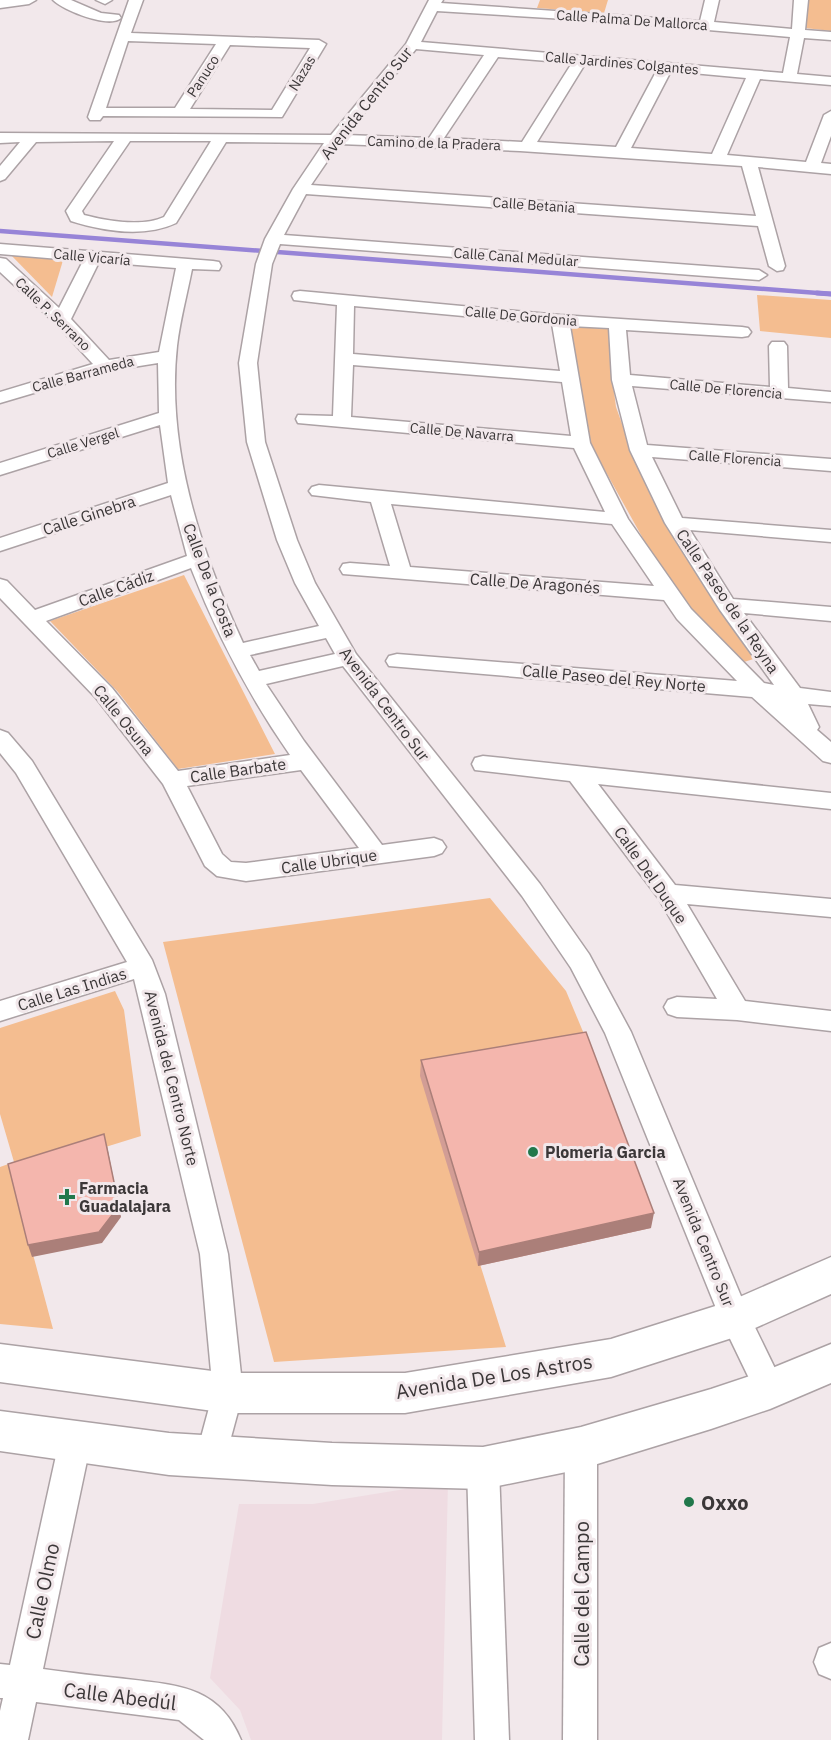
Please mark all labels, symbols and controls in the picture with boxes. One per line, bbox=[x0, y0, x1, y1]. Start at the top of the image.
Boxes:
street label: Calle Palma De Mallorca bbox=[556, 6, 709, 34]
street label: Avenida Centro Sur bbox=[316, 43, 416, 163]
street label: Calle Jardines Colgantes bbox=[544, 47, 700, 79]
street label: Panuco bbox=[183, 51, 223, 100]
street label: Nazas bbox=[284, 52, 320, 94]
street label: Camino de la Pradera bbox=[367, 132, 502, 154]
street label: Calle Betania bbox=[492, 193, 576, 217]
street label: Calle Canal Medular bbox=[453, 244, 579, 270]
street label: Calle Vicaría bbox=[53, 245, 132, 269]
street label: Calle P. Serrano bbox=[11, 273, 95, 355]
street label: Calle De Gordonia bbox=[464, 302, 578, 330]
street label: Calle Barrameda bbox=[30, 352, 136, 396]
street label: Calle De Florencia bbox=[669, 375, 784, 403]
street label: Calle De Navarra bbox=[409, 418, 515, 446]
street label: Calle Vergel bbox=[45, 424, 121, 462]
street label: Calle Florencia bbox=[688, 446, 782, 470]
street label: Calle Ginebra bbox=[40, 490, 138, 539]
street label: Calle De la Costa bbox=[179, 520, 241, 640]
street label: Calle Paseo de la Reyna bbox=[672, 525, 784, 677]
street label: Calle Cádiz bbox=[76, 565, 156, 611]
street label: Calle De Aragonés bbox=[469, 568, 601, 598]
street label: Avenida Centro Sur bbox=[336, 643, 434, 765]
street label: Calle Paseo del Rey Norte bbox=[521, 660, 707, 696]
street label: Calle Osuna bbox=[89, 680, 159, 760]
street label: Calle Barbate bbox=[189, 753, 287, 787]
street label: Calle Del Duque bbox=[610, 822, 692, 928]
street label: Calle Ubrique bbox=[280, 844, 379, 878]
street label: Calle Las Indias bbox=[15, 963, 129, 1015]
street label: Avenida del Centro Norte bbox=[141, 988, 204, 1168]
place label: Plomeria Garcia bbox=[545, 1142, 666, 1162]
marker: Plomeria Garcia bbox=[526, 1145, 540, 1159]
street label: Avenida Centro Sur bbox=[669, 1175, 739, 1310]
place label: Farmacia Guadalajara bbox=[79, 1178, 171, 1216]
marker: Farmacia Guadalajara bbox=[60, 1190, 74, 1204]
street label: Avenida De Los Astros bbox=[394, 1347, 594, 1405]
place label: Oxxo bbox=[701, 1489, 749, 1516]
marker: Oxxo bbox=[682, 1495, 696, 1509]
street label: Calle del Campo bbox=[568, 1521, 595, 1667]
street label: Calle Olmo bbox=[19, 1540, 65, 1642]
street label: Calle Abedúl bbox=[62, 1676, 178, 1716]

